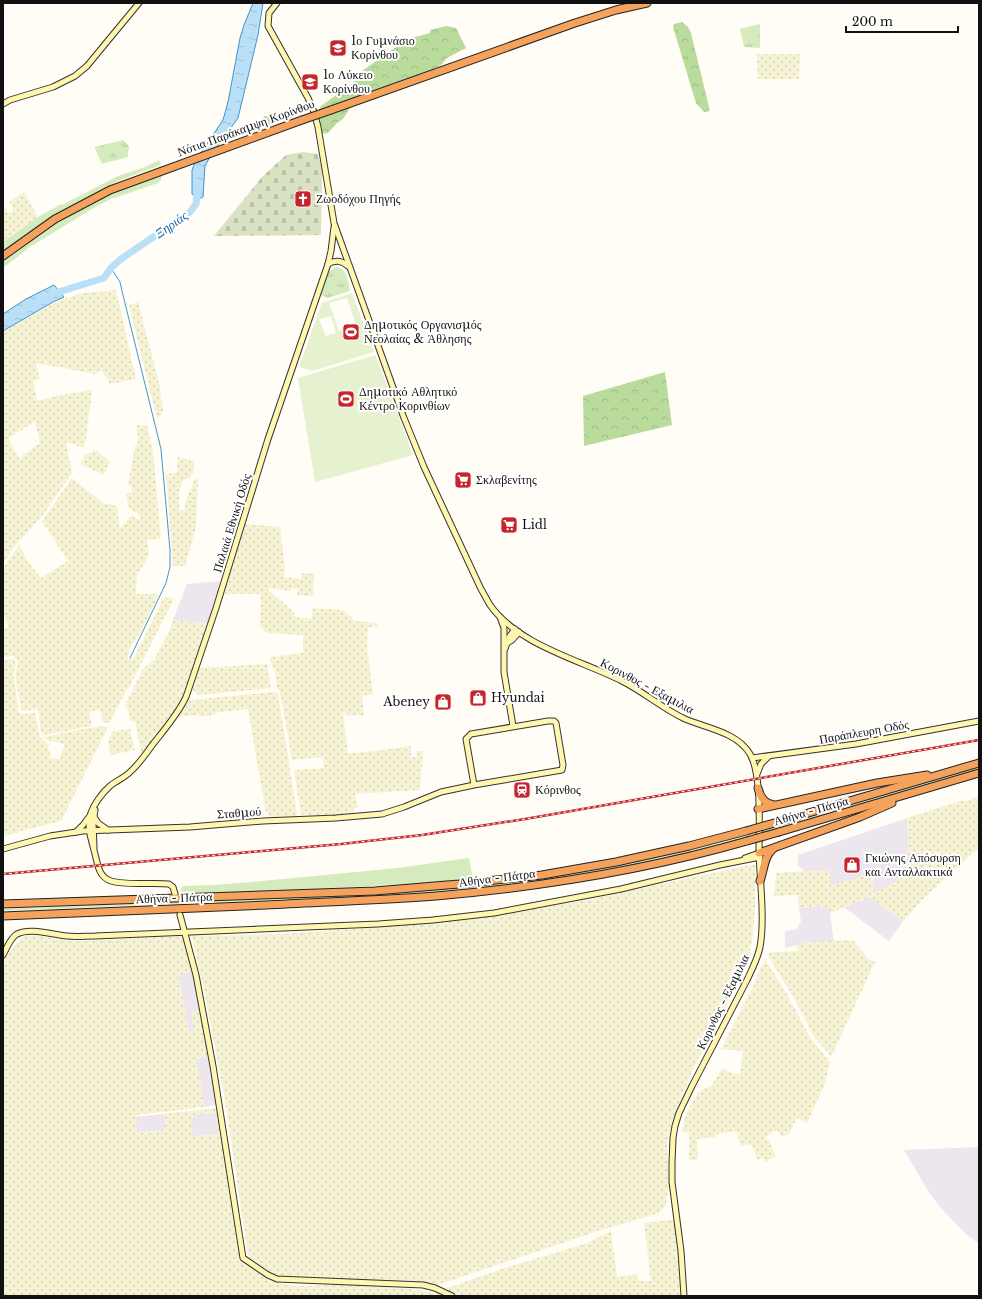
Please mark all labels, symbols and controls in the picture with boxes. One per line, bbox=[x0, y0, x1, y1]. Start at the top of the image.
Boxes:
scale bar bbox=[846, 8, 958, 34]
text: 200 m bbox=[852, 14, 893, 29]
place label: 1ο Γυμνάσιο Κορίνθου bbox=[351, 33, 415, 62]
school or university icon: 1ο Γυμνάσιο Κορίνθου bbox=[328, 38, 348, 58]
place label: 1ο Λύκειο Κορίνθου bbox=[323, 67, 373, 96]
school or university icon: 1ο Λύκειο Κορίνθου bbox=[300, 72, 320, 92]
street label: Νότια Παράκαμψη Κορίνθου bbox=[175, 96, 316, 159]
church icon: Ζωοδόχου Πηγής bbox=[293, 189, 313, 209]
place label: Ζωοδόχου Πηγής bbox=[316, 191, 401, 206]
water label: Ξηριάς bbox=[151, 207, 192, 242]
place label: Δημοτικός Οργανισμός Νεολαίας & Άθλησης bbox=[364, 317, 482, 346]
sports icon: Δημοτικός Οργανισμός Νεολαίας & Άθλησης bbox=[341, 322, 361, 342]
place label: Δημοτικό Αθλητικό Κέντρο Κορινθίων bbox=[359, 384, 457, 413]
sports icon: Δημοτικό Αθλητικό Κέντρο Κορινθίων bbox=[336, 389, 356, 409]
supermarket icon: Σκλαβενίτης bbox=[453, 470, 473, 490]
street label: Παλαιά Εθνική Οδός bbox=[209, 471, 254, 574]
place label: Σκλαβενίτης bbox=[476, 472, 537, 487]
supermarket icon: Lidl bbox=[499, 515, 519, 535]
place label: Lidl bbox=[522, 517, 547, 532]
street label: Κορινθος - Εξαμιλια bbox=[598, 655, 697, 717]
shop icon: Hyundai bbox=[468, 688, 488, 708]
place label: Hyundai bbox=[491, 690, 545, 705]
shop icon: Abeney bbox=[433, 692, 453, 712]
place label: Abeney bbox=[382, 694, 430, 709]
street label: Παράπλευρη Οδός bbox=[818, 716, 910, 747]
station icon: Κόρινθος bbox=[512, 780, 532, 800]
place label: Κόρινθος bbox=[535, 782, 581, 797]
street label: Αθήνα - Πάτρα bbox=[772, 793, 851, 828]
street label: Σταθμού bbox=[216, 803, 262, 822]
place label: Γκιώνης Απόσυρση και Ανταλλακτικά bbox=[865, 850, 961, 879]
shop icon: Γκιώνης Απόσυρση και Ανταλλακτικά bbox=[842, 855, 862, 875]
street label: Αθήνα - Πάτρα bbox=[458, 865, 537, 890]
street label: Αθήνα - Πάτρα bbox=[135, 889, 213, 906]
street label: Κορινθος - Εξαμιλια bbox=[693, 951, 752, 1052]

